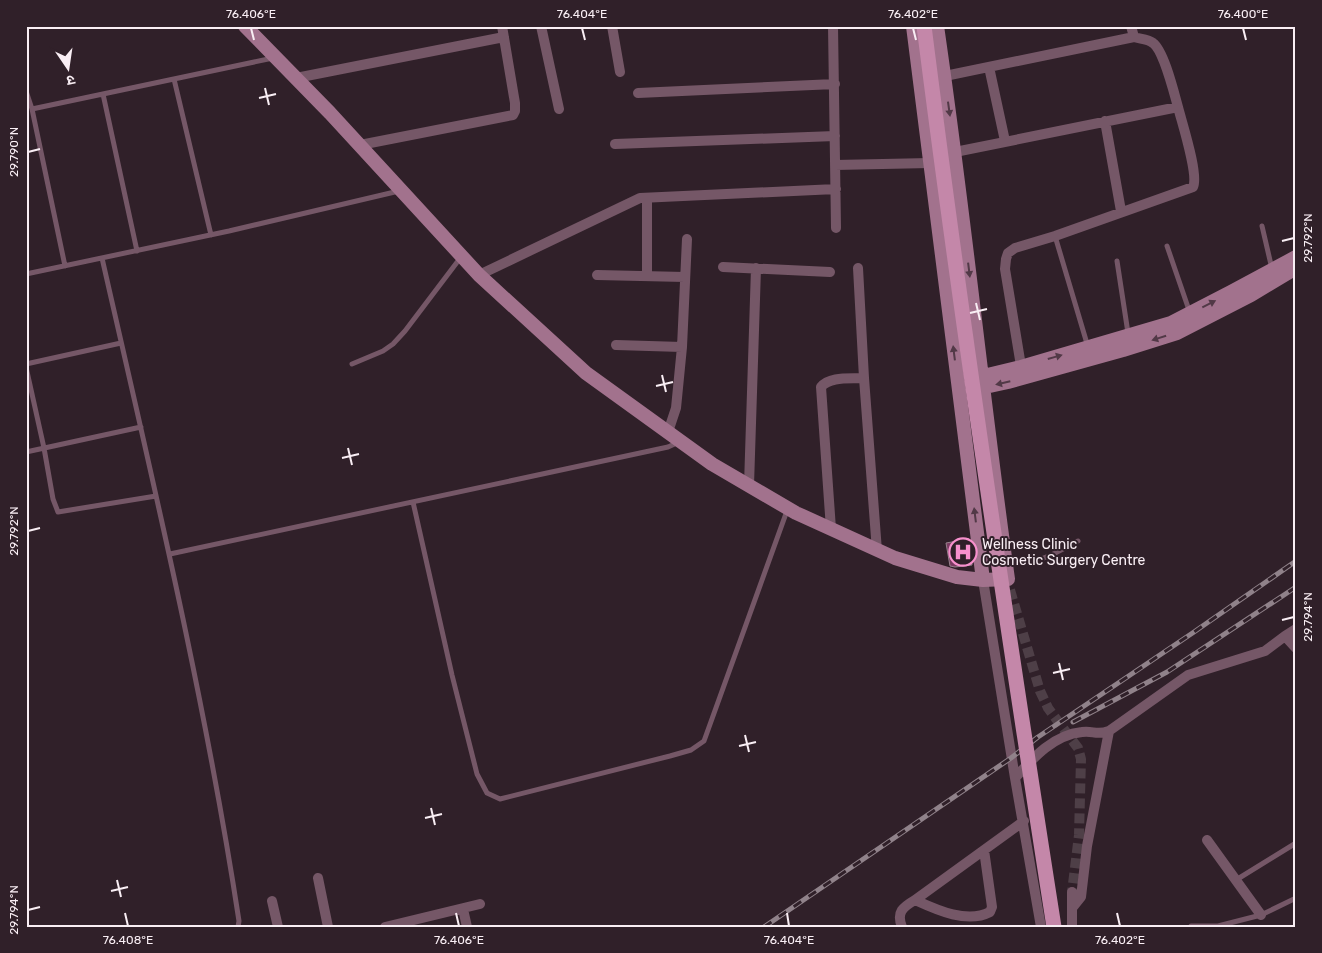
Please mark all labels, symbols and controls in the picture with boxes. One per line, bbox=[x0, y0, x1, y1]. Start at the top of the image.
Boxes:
text: 76.406°E bbox=[226, 7, 276, 21]
text: 76.404°E bbox=[557, 7, 607, 21]
text: 76.402°E bbox=[888, 7, 938, 21]
text: 76.400°E bbox=[1218, 7, 1268, 21]
north arrow bbox=[42, 42, 92, 92]
text: उ bbox=[64, 71, 77, 90]
one-way arrow bbox=[946, 101, 954, 117]
text: 29.790°N bbox=[7, 127, 21, 177]
text: 29.792°N bbox=[1301, 213, 1315, 263]
one-way arrow bbox=[966, 263, 974, 279]
one-way arrow bbox=[1201, 300, 1216, 308]
one-way arrow bbox=[1152, 335, 1167, 343]
one-way arrow bbox=[950, 345, 958, 361]
one-way arrow bbox=[1048, 353, 1063, 361]
one-way arrow bbox=[996, 379, 1011, 387]
text: 29.792°N bbox=[7, 506, 21, 556]
one-way arrow bbox=[971, 506, 979, 522]
place label: Wellness Clinic Cosmetic Surgery Centre bbox=[982, 536, 1146, 569]
hospital icon: Wellness Clinic Cosmetic Surgery Centre bbox=[948, 537, 978, 567]
text: 29.794°N bbox=[1301, 592, 1315, 642]
text: 29.794°N bbox=[7, 885, 21, 935]
text: 76.408°E bbox=[103, 933, 153, 947]
text: 76.406°E bbox=[434, 933, 484, 947]
text: 76.404°E bbox=[764, 933, 814, 947]
text: 76.402°E bbox=[1095, 933, 1145, 947]

